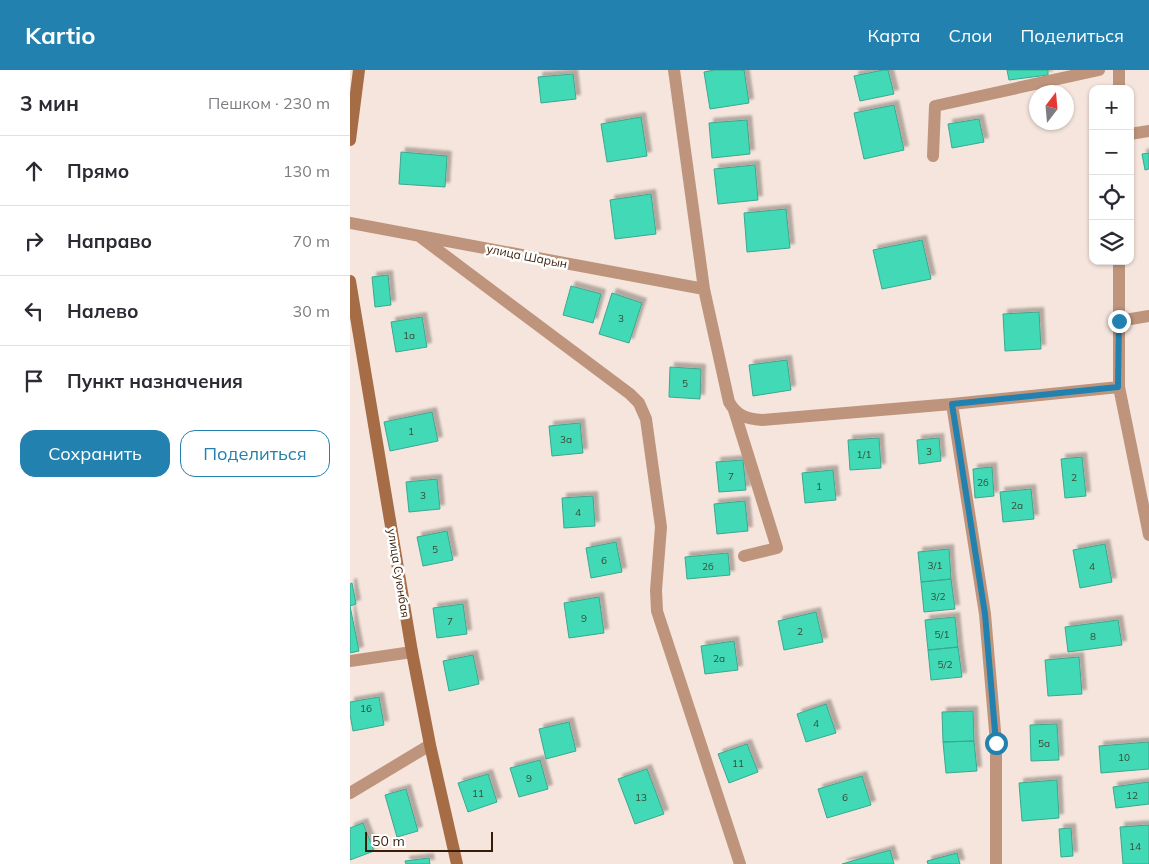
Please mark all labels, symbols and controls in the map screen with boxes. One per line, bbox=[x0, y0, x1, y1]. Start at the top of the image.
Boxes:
text: Kartio bbox=[25, 20, 96, 50]
text: Карта bbox=[868, 24, 920, 47]
text: Слои bbox=[948, 24, 993, 47]
text: Поделиться bbox=[1021, 24, 1124, 47]
north arrow bbox=[1029, 85, 1074, 130]
map controls bbox=[1089, 85, 1134, 265]
button: + bbox=[1089, 85, 1134, 130]
text: 3 мин bbox=[20, 90, 79, 116]
text: Пешком · 230 m bbox=[208, 93, 330, 113]
button: − bbox=[1089, 130, 1134, 175]
icon: ahead bbox=[20, 157, 48, 185]
text: Прямо bbox=[67, 159, 129, 183]
text: 130 m bbox=[283, 161, 330, 181]
button: locate bbox=[1089, 175, 1134, 220]
button: layers bbox=[1089, 220, 1134, 265]
icon: right bbox=[20, 227, 48, 255]
text: Направо bbox=[67, 229, 152, 253]
text: 70 m bbox=[293, 231, 330, 251]
street label: улица Шарын bbox=[485, 241, 569, 271]
icon: left bbox=[20, 297, 48, 325]
text: Налево bbox=[67, 299, 139, 323]
text: 30 m bbox=[293, 301, 330, 321]
route end bbox=[1108, 310, 1131, 333]
house number: 3 bbox=[618, 312, 624, 325]
house number: 1а bbox=[403, 329, 415, 342]
icon: arrive bbox=[20, 367, 48, 395]
text: Пункт назначения bbox=[67, 369, 243, 393]
house number: 5 bbox=[682, 377, 688, 390]
house number: 1 bbox=[408, 425, 414, 438]
button: Сохранить bbox=[20, 430, 170, 477]
button: Поделиться bbox=[180, 430, 330, 477]
house number: 3а bbox=[560, 433, 572, 446]
house number: 3 bbox=[926, 445, 932, 458]
house number: 1/1 bbox=[857, 448, 871, 461]
house number: 7 bbox=[728, 470, 734, 483]
house number: 2 bbox=[1071, 471, 1077, 484]
house number: 2б bbox=[977, 476, 989, 489]
house number: 1 bbox=[816, 480, 822, 493]
house number: 3 bbox=[420, 489, 426, 502]
house number: 2а bbox=[1011, 499, 1023, 512]
house number: 4 bbox=[575, 506, 581, 519]
street label: улица Суюнбая bbox=[385, 527, 413, 619]
house number: 5 bbox=[432, 543, 438, 556]
house number: 6 bbox=[601, 554, 607, 567]
house number: 3/1 bbox=[928, 559, 942, 572]
house number: 2б bbox=[702, 560, 714, 573]
house number: 4 bbox=[1089, 560, 1095, 573]
house number: 3/2 bbox=[931, 590, 945, 603]
house number: 9 bbox=[581, 612, 587, 625]
house number: 7 bbox=[447, 615, 453, 628]
house number: 2 bbox=[797, 625, 803, 638]
house number: 5/1 bbox=[935, 628, 949, 641]
house number: 8 bbox=[1090, 630, 1096, 643]
house number: 2а bbox=[713, 652, 725, 665]
house number: 5/2 bbox=[938, 658, 952, 671]
house number: 16 bbox=[360, 702, 372, 715]
house number: 4 bbox=[813, 717, 819, 730]
route start bbox=[985, 732, 1008, 755]
house number: 5а bbox=[1038, 737, 1050, 750]
house number: 10 bbox=[1118, 751, 1130, 764]
house number: 11 bbox=[732, 757, 744, 770]
house number: 9 bbox=[526, 772, 532, 785]
house number: 11 bbox=[472, 787, 484, 800]
house number: 12 bbox=[1126, 789, 1138, 802]
house number: 13 bbox=[635, 791, 647, 804]
house number: 6 bbox=[842, 791, 848, 804]
scale bar bbox=[365, 829, 492, 852]
text: 50 m bbox=[372, 832, 405, 850]
house number: 14 bbox=[1129, 840, 1141, 853]

